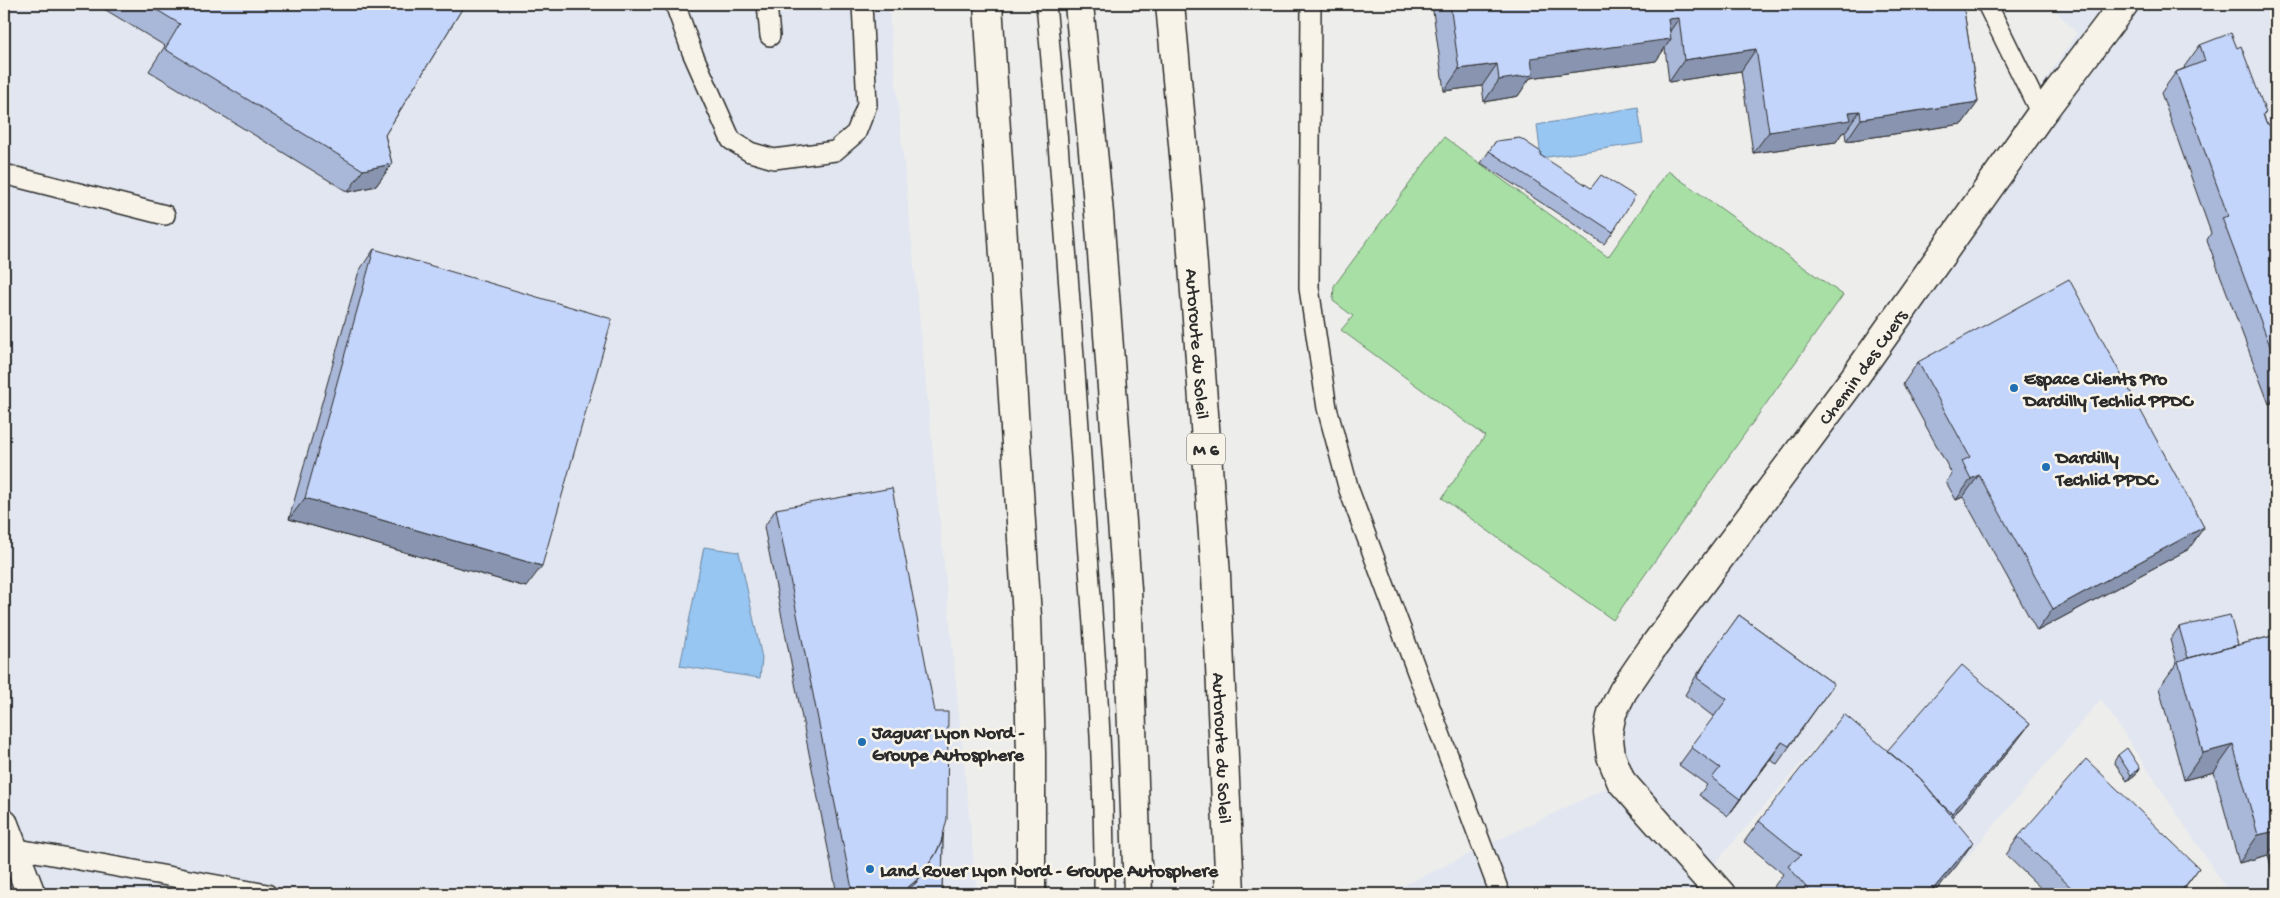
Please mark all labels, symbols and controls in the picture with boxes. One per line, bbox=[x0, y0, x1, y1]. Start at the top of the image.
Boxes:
street label: Autoroute du Soleil bbox=[1178, 268, 1212, 420]
street label: Chemin des Cuers bbox=[1815, 305, 1914, 431]
place label: Espace Clients Pro Dardilly Techlid PPDC bbox=[2022, 369, 2194, 414]
marker: Espace Clients Pro Dardilly Techlid PPDC bbox=[2008, 382, 2020, 394]
road number: M 6 bbox=[1187, 434, 1225, 464]
place label: Dardilly Techlid PPDC bbox=[2054, 448, 2159, 493]
marker: Dardilly Techlid PPDC bbox=[2040, 461, 2052, 473]
street label: Autoroute du Soleil bbox=[1205, 672, 1235, 824]
place label: Jaguar Lyon Nord - Groupe Autosphere bbox=[871, 723, 1025, 768]
marker: Jaguar Lyon Nord - Groupe Autosphere bbox=[856, 736, 868, 748]
place label: Land Rover Lyon Nord - Groupe Autosphere bbox=[880, 861, 1219, 884]
marker: Land Rover Lyon Nord - Groupe Autosphere bbox=[864, 863, 876, 875]

